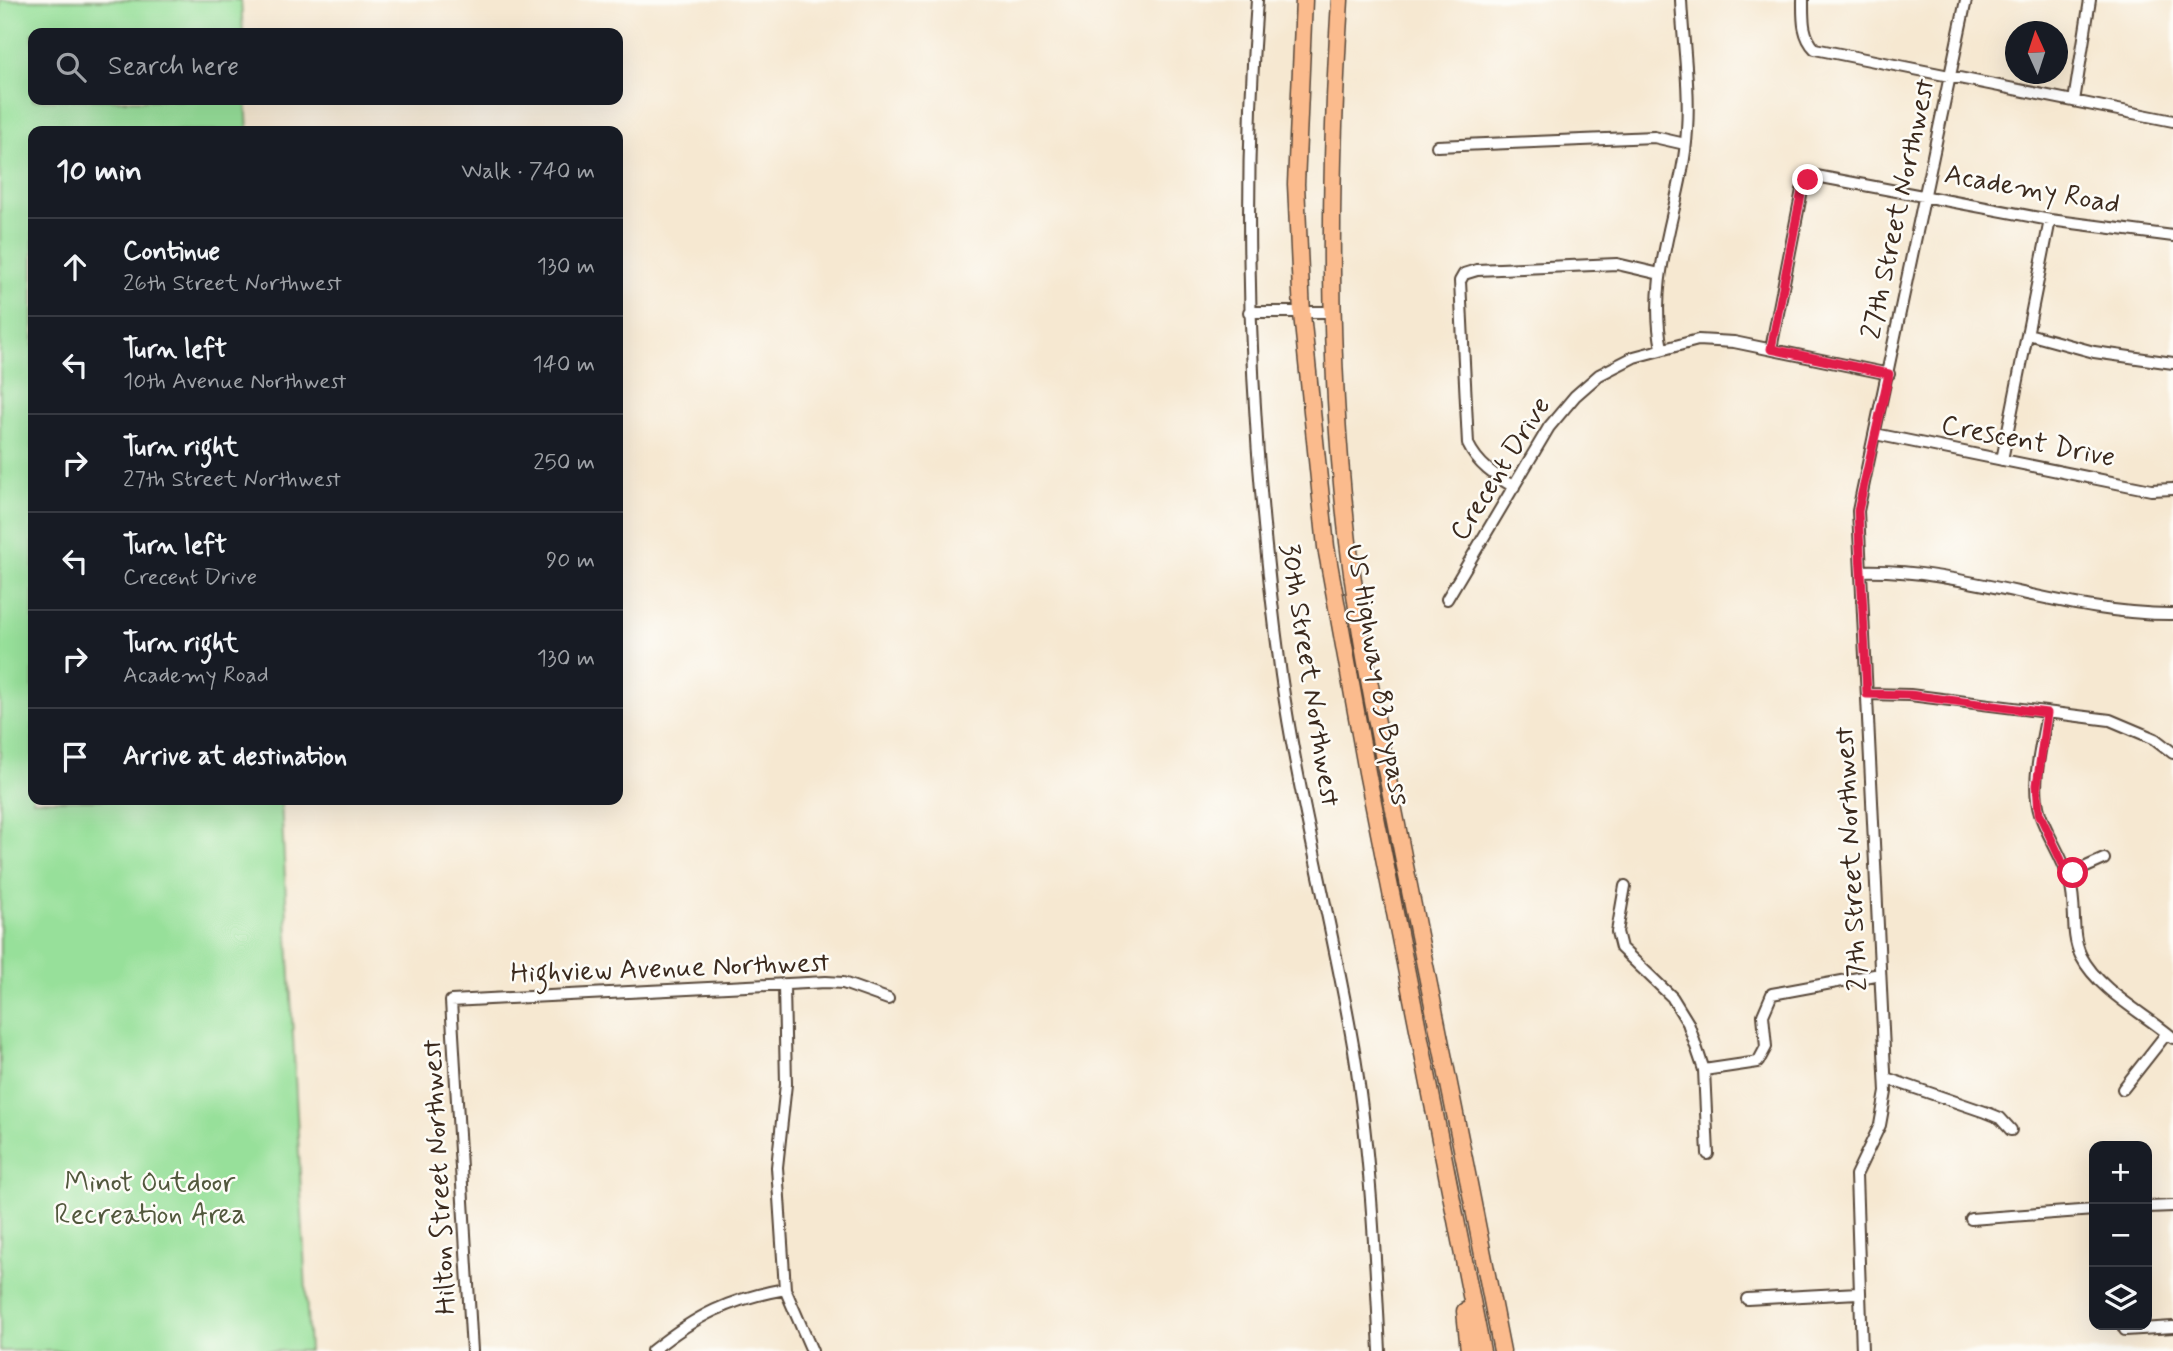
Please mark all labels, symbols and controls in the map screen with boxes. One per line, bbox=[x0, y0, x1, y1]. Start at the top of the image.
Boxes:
north arrow bbox=[2005, 21, 2068, 84]
search box bbox=[28, 28, 623, 105]
icon: search bbox=[52, 48, 90, 86]
text: Search here bbox=[108, 50, 239, 84]
street label: 27th Street Northwest bbox=[1853, 75, 1945, 343]
text: 10 min bbox=[56, 152, 142, 191]
street label: Academy Road bbox=[1941, 156, 2123, 224]
text: Walk · 740 m bbox=[461, 157, 595, 187]
route end bbox=[1792, 164, 1823, 195]
text: Continue bbox=[123, 235, 220, 269]
icon: ahead bbox=[56, 248, 94, 286]
text: 130 m bbox=[537, 252, 595, 282]
text: 26th Street Northwest bbox=[123, 269, 342, 299]
text: Turn left bbox=[123, 333, 227, 367]
icon: left bbox=[56, 346, 94, 384]
text: 140 m bbox=[532, 350, 595, 380]
text: 10th Avenue Northwest bbox=[123, 367, 346, 397]
street label: Crecent Drive bbox=[1442, 390, 1560, 548]
street label: Crescent Drive bbox=[1938, 407, 2118, 477]
text: Turn right bbox=[123, 431, 239, 465]
icon: right bbox=[56, 444, 94, 482]
text: 250 m bbox=[533, 448, 595, 478]
text: 27th Street Northwest bbox=[123, 465, 341, 495]
text: Turn left bbox=[123, 529, 227, 563]
street label: 30th Street Northwest bbox=[1270, 541, 1348, 810]
street label: US Highway 83 Bypass bbox=[1334, 541, 1418, 809]
icon: left bbox=[56, 542, 94, 580]
text: 90 m bbox=[546, 546, 595, 576]
text: Crecent Drive bbox=[123, 563, 257, 593]
text: Turn right bbox=[123, 627, 239, 661]
icon: right bbox=[56, 640, 94, 678]
text: 130 m bbox=[537, 644, 595, 674]
text: Academy Road bbox=[123, 661, 269, 691]
street label: 27th Street Northwest bbox=[1827, 725, 1877, 992]
icon: arrive bbox=[56, 738, 94, 776]
text: Arrive at destination bbox=[123, 740, 347, 774]
route start bbox=[2057, 857, 2088, 888]
street label: Highview Avenue Northwest bbox=[510, 945, 831, 996]
street label: Hilton Street Northwest bbox=[414, 1038, 466, 1316]
map controls bbox=[2089, 1141, 2152, 1330]
button: + bbox=[2089, 1141, 2152, 1204]
park label: Minot Outdoor Recreation Area bbox=[54, 1165, 246, 1234]
button: − bbox=[2089, 1204, 2152, 1267]
button: layers bbox=[2089, 1267, 2152, 1330]

